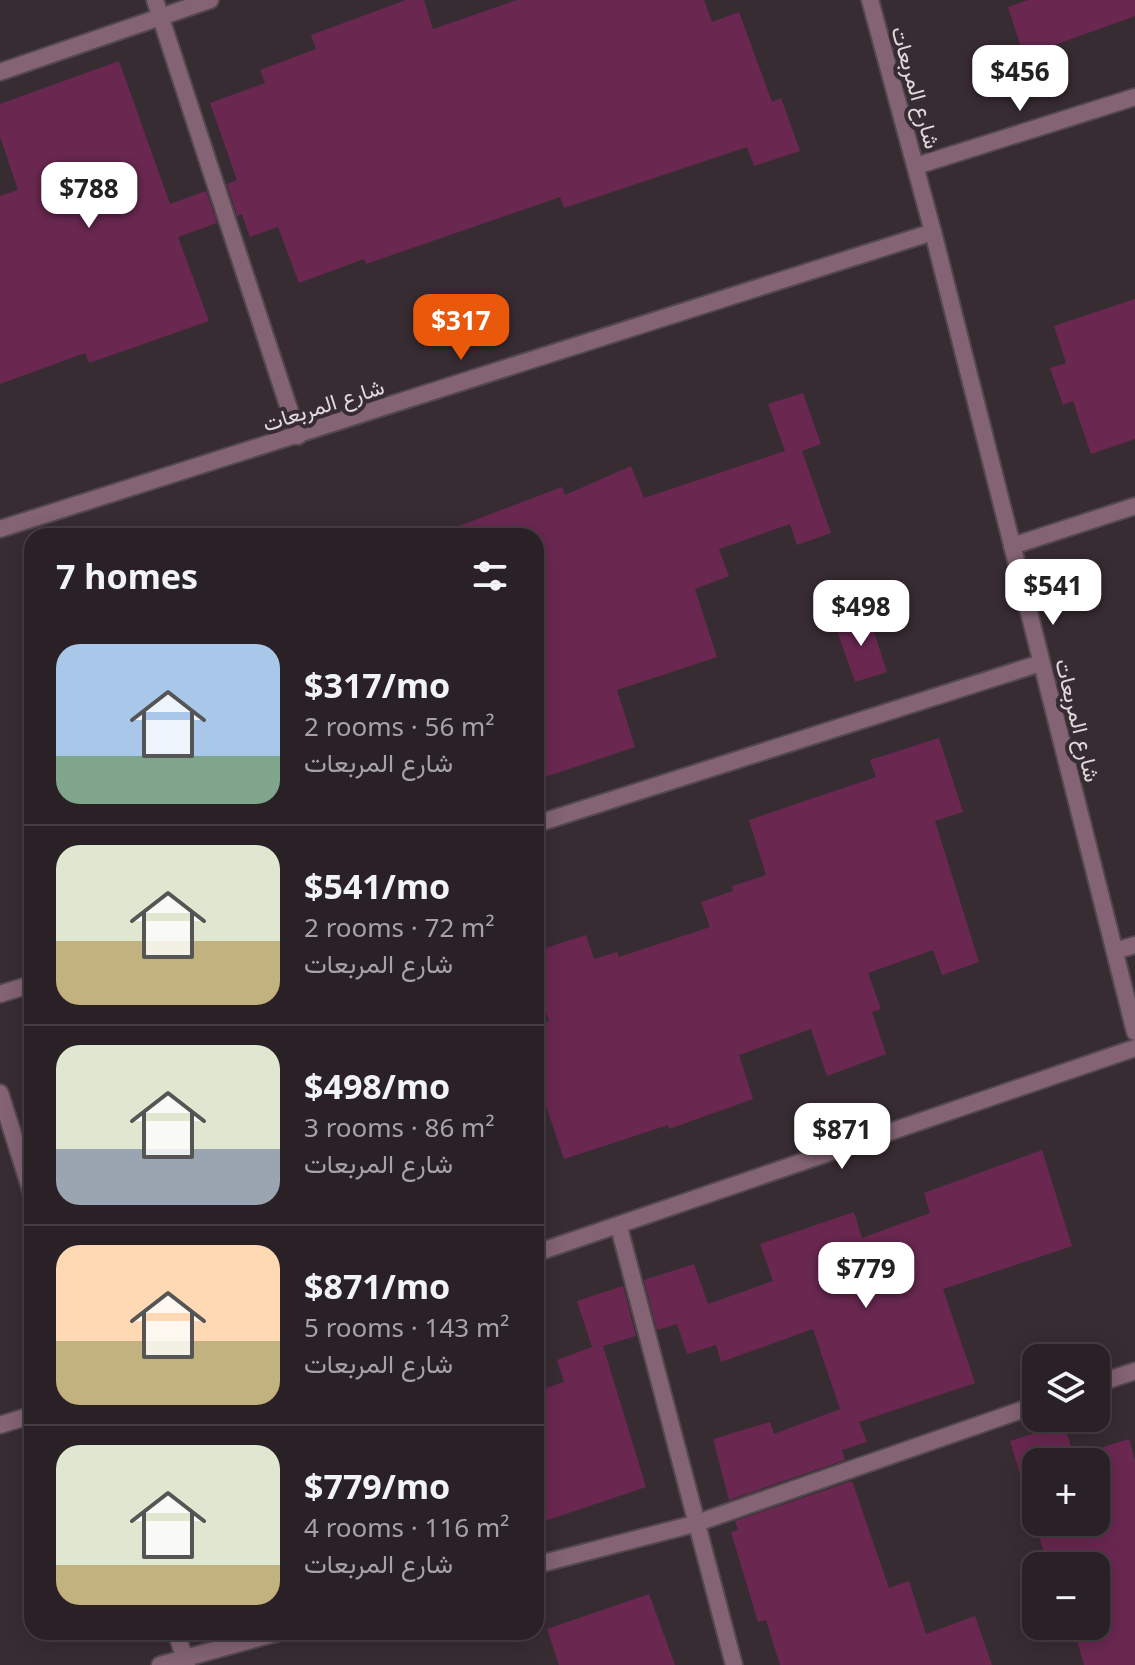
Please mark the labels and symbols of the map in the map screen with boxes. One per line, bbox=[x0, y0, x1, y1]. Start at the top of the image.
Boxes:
street label: شارع المربعات bbox=[884, 22, 949, 152]
pin: $456 bbox=[973, 45, 1067, 113]
pin: $788 bbox=[42, 162, 136, 230]
pin: $317 bbox=[414, 294, 508, 362]
street label: شارع المربعات bbox=[258, 370, 388, 439]
pin: $541 bbox=[1006, 559, 1100, 627]
pin: $498 bbox=[814, 580, 908, 648]
street label: شارع المربعات bbox=[1048, 655, 1109, 785]
pin: $871 bbox=[795, 1103, 889, 1171]
pin: $779 bbox=[819, 1242, 913, 1310]

